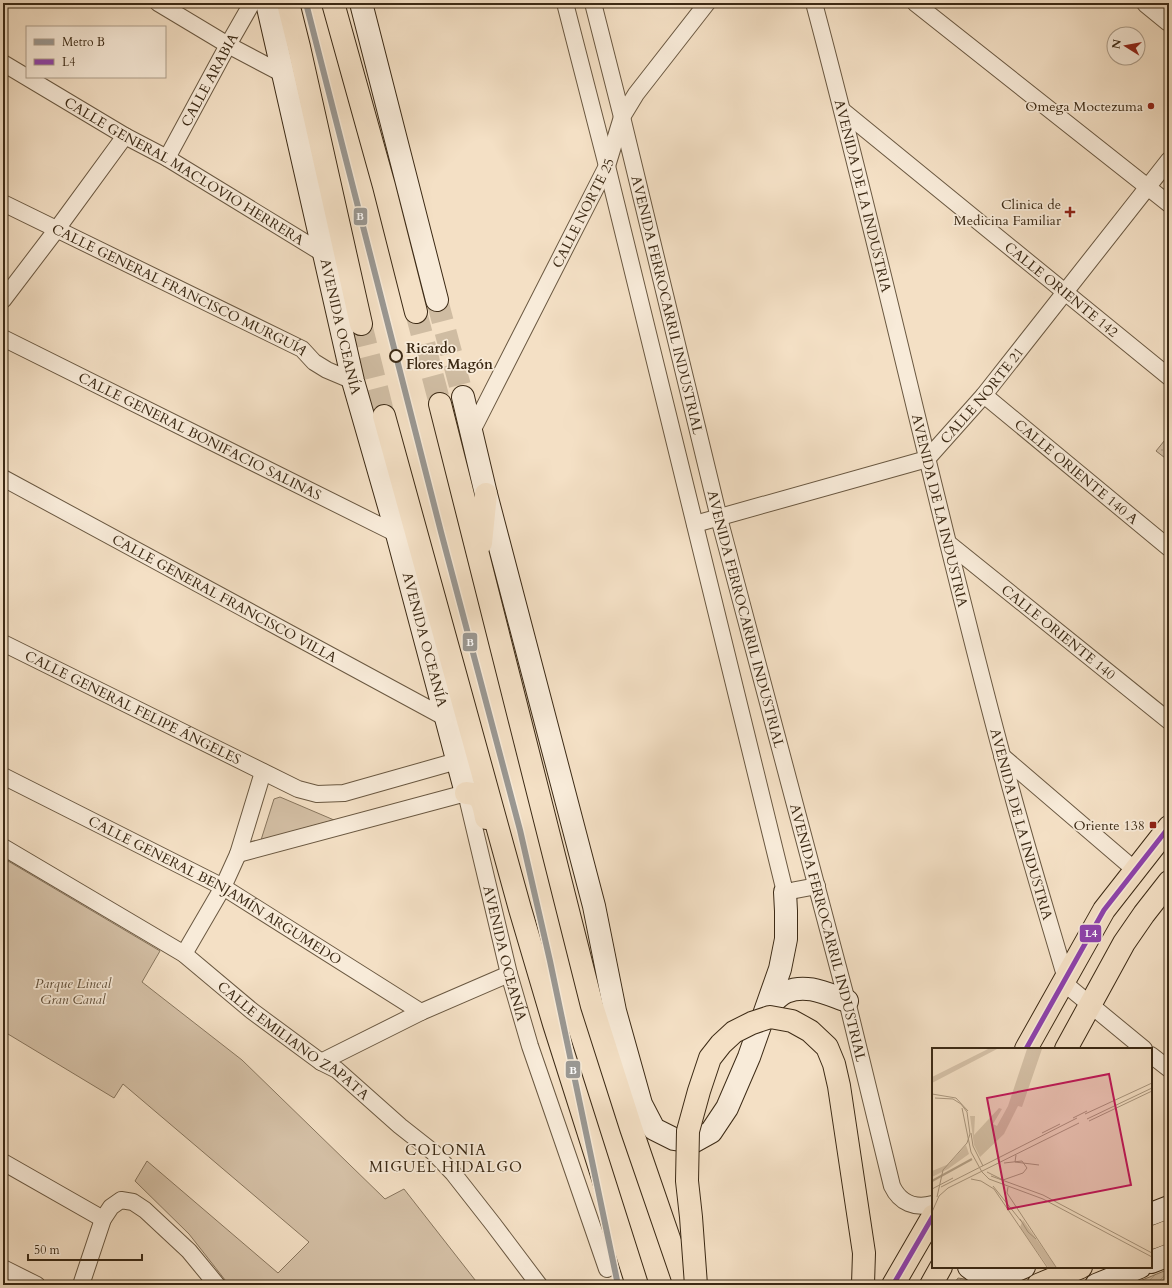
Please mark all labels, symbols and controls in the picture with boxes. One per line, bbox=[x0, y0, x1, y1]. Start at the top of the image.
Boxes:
legend bbox=[26, 26, 166, 78]
north arrow bbox=[1106, 26, 1146, 66]
street label: CALLE ARABIA bbox=[176, 29, 243, 130]
text: Metro B bbox=[62, 34, 105, 50]
text: N bbox=[1108, 38, 1125, 50]
text: L4 bbox=[62, 54, 75, 70]
street label: CALLE GENERAL MACLOVIO HERRERA bbox=[61, 92, 308, 249]
street label: AVENIDA DE LA INDUSTRIA bbox=[830, 97, 896, 294]
place label: Omega Moctezuma bbox=[1025, 97, 1143, 116]
marker: Omega Moctezuma bbox=[1146, 101, 1156, 111]
street label: CALLE NORTE 25 bbox=[547, 156, 618, 271]
street label: AVENIDA FERROCARRIL INDUSTRIAL bbox=[627, 174, 708, 437]
place label: Clinica de Medicina Familiar bbox=[954, 195, 1062, 230]
marker: Clinica de Medicina Familiar bbox=[1064, 206, 1076, 218]
line badge: B bbox=[353, 207, 368, 226]
text: B bbox=[356, 209, 364, 224]
street label: CALLE GENERAL FRANCISCO MURGUÍA bbox=[49, 219, 313, 360]
street label: CALLE ORIENTE 142 bbox=[1001, 237, 1122, 341]
street label: AVENIDA OCEANÍA bbox=[316, 257, 366, 397]
place label: Ricardo Flores Magón bbox=[406, 339, 493, 374]
street label: CALLE NORTE 21 bbox=[936, 343, 1028, 448]
marker: Ricardo Flores Magón bbox=[389, 349, 403, 363]
street label: CALLE GENERAL BONIFACIO SALINAS bbox=[75, 368, 325, 504]
street label: AVENIDA DE LA INDUSTRIA bbox=[907, 412, 973, 609]
street label: CALLE ORIENTE 140 A bbox=[1011, 415, 1142, 528]
street label: AVENIDA FERROCARRIL INDUSTRIAL bbox=[703, 488, 789, 751]
street label: CALLE GENERAL FRANCISCO VILLA bbox=[109, 529, 340, 667]
street label: AVENIDA OCEANÍA bbox=[398, 570, 452, 709]
street label: CALLE ORIENTE 140 bbox=[998, 580, 1120, 684]
line badge: B bbox=[462, 632, 478, 652]
text: B bbox=[466, 635, 474, 650]
street label: CALLE GENERAL FELIPE ÁNGELES bbox=[22, 646, 244, 769]
street label: AVENIDA DE LA INDUSTRIA bbox=[986, 726, 1057, 922]
street label: AVENIDA FERROCARRIL INDUSTRIAL bbox=[786, 802, 871, 1064]
street label: CALLE GENERAL BENJAMÍN ARGUMEDO bbox=[85, 811, 345, 969]
place label: Oriente 138 bbox=[1073, 816, 1145, 835]
marker: Oriente 138 bbox=[1148, 820, 1158, 830]
street label: AVENIDA OCEANÍA bbox=[479, 884, 532, 1023]
line badge: L4 bbox=[1079, 924, 1102, 943]
text: L4 bbox=[1085, 926, 1098, 941]
park label: Parque Lineal Gran Canal bbox=[35, 974, 113, 1009]
street label: CALLE EMILIANO ZAPATA bbox=[214, 977, 374, 1104]
inset map bbox=[932, 1048, 1152, 1268]
line badge: B bbox=[565, 1060, 581, 1079]
text: B bbox=[569, 1063, 577, 1078]
district label: COLONIA MIGUEL HIDALGO bbox=[369, 1140, 523, 1177]
scale bar bbox=[28, 1236, 142, 1262]
text: 50 m bbox=[34, 1242, 61, 1258]

